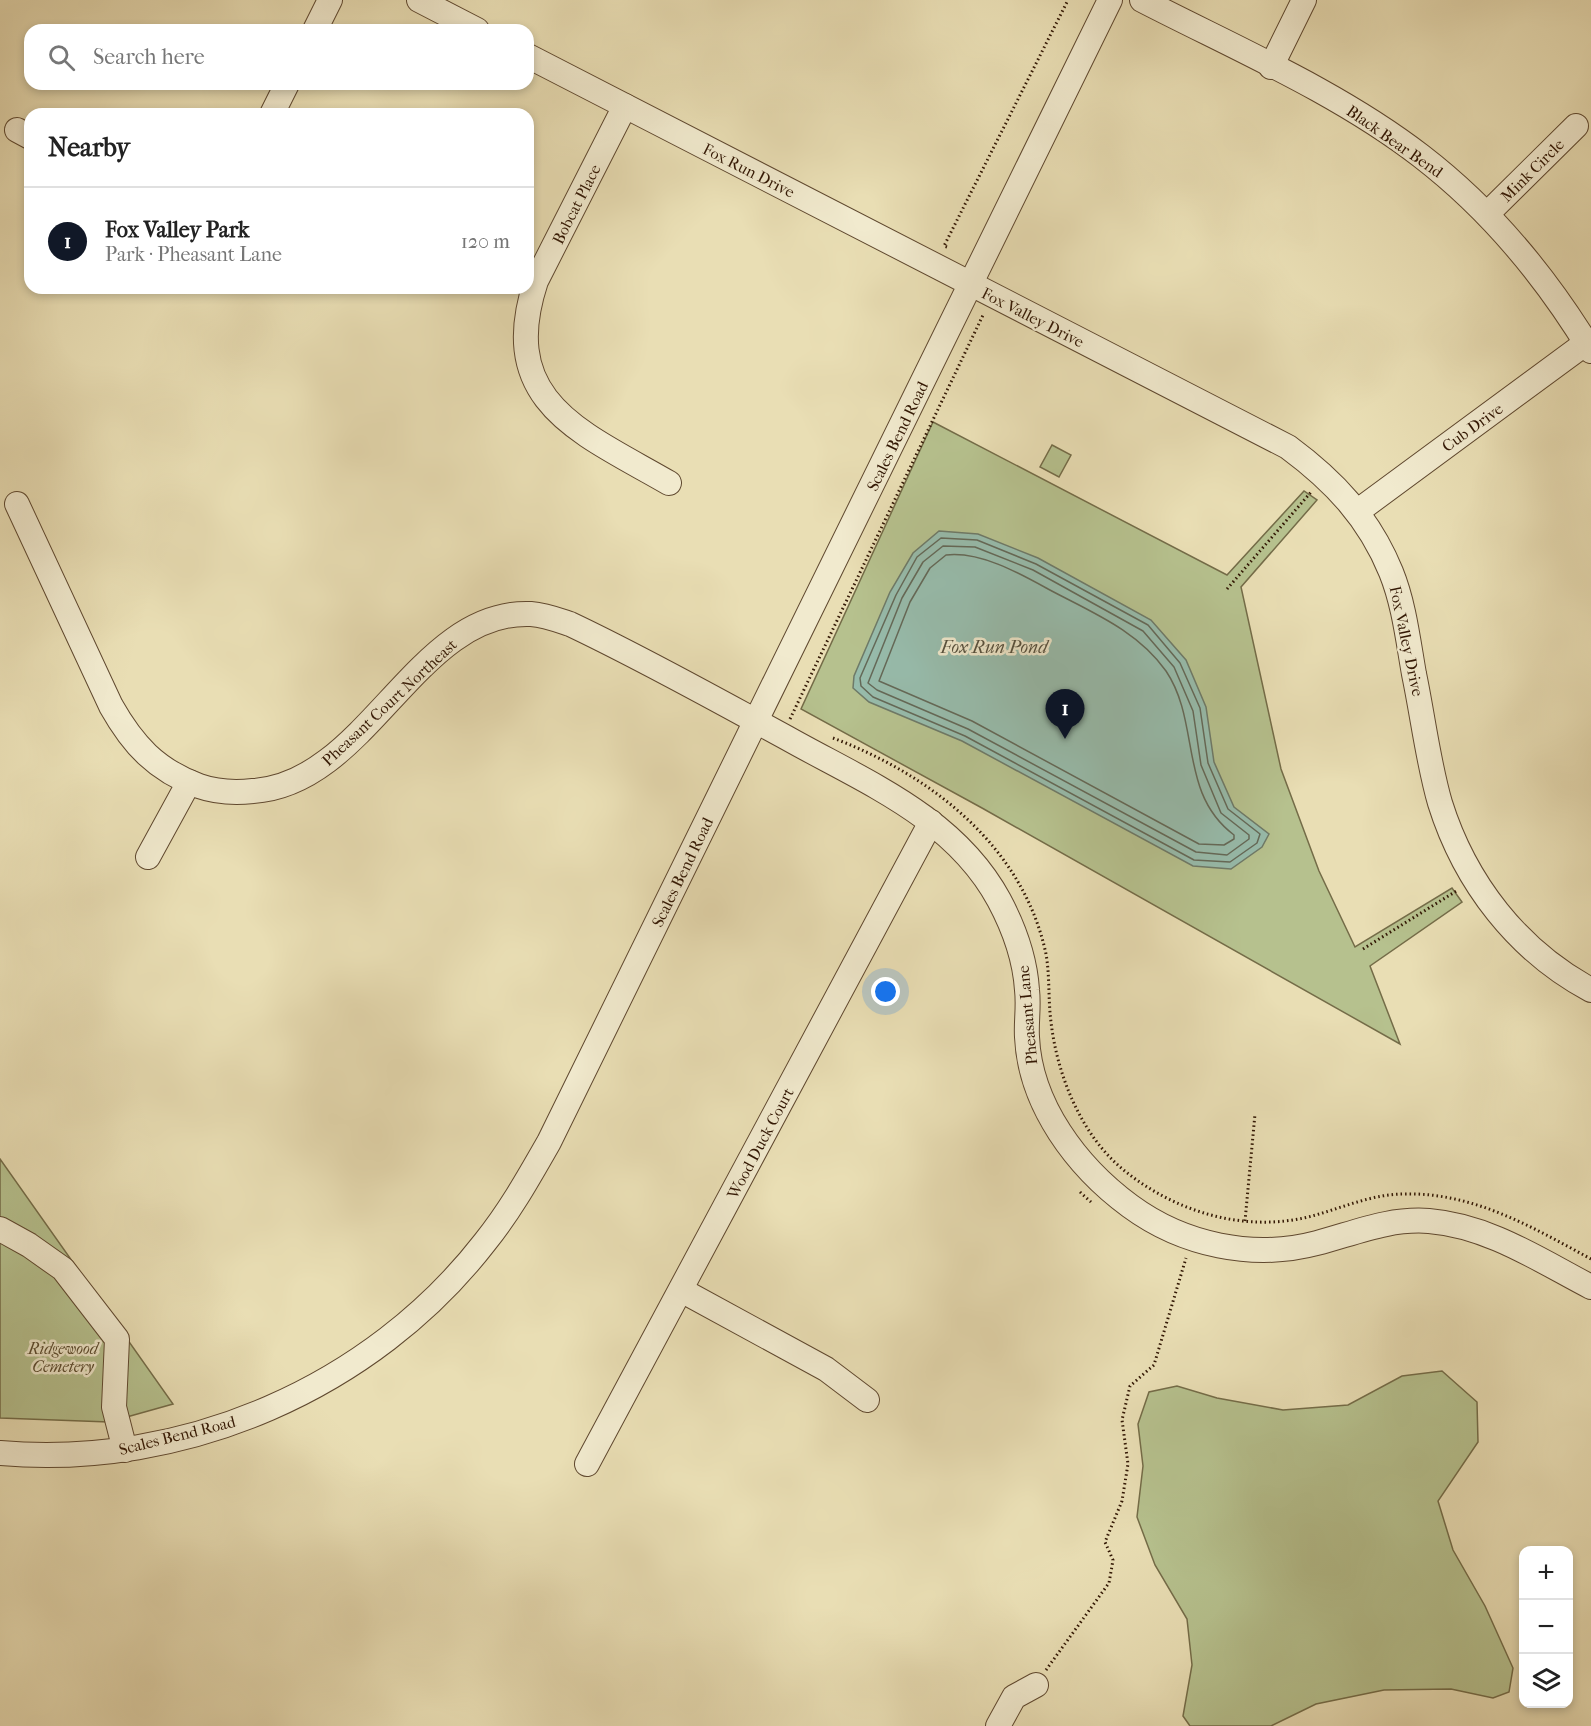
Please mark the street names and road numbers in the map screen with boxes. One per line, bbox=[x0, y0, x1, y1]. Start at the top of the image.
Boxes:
street label: Black Bear Bend bbox=[1343, 101, 1447, 182]
street label: Mink Circle bbox=[1497, 135, 1568, 206]
street label: Fox Run Drive bbox=[700, 139, 798, 202]
street label: Bobcat Place bbox=[548, 161, 605, 247]
street label: Fox Valley Drive bbox=[978, 283, 1087, 351]
street label: Scales Bend Road bbox=[863, 378, 932, 494]
street label: Cub Drive bbox=[1438, 399, 1507, 456]
street label: Fox Valley Drive bbox=[1386, 584, 1427, 698]
street label: Pheasant Court Northeast bbox=[318, 635, 461, 770]
street label: Scales Bend Road bbox=[648, 814, 717, 930]
street label: Pheasant Lane bbox=[1014, 964, 1041, 1065]
street label: Wood Duck Court bbox=[723, 1084, 798, 1203]
street label: Scales Bend Road bbox=[117, 1412, 238, 1459]

